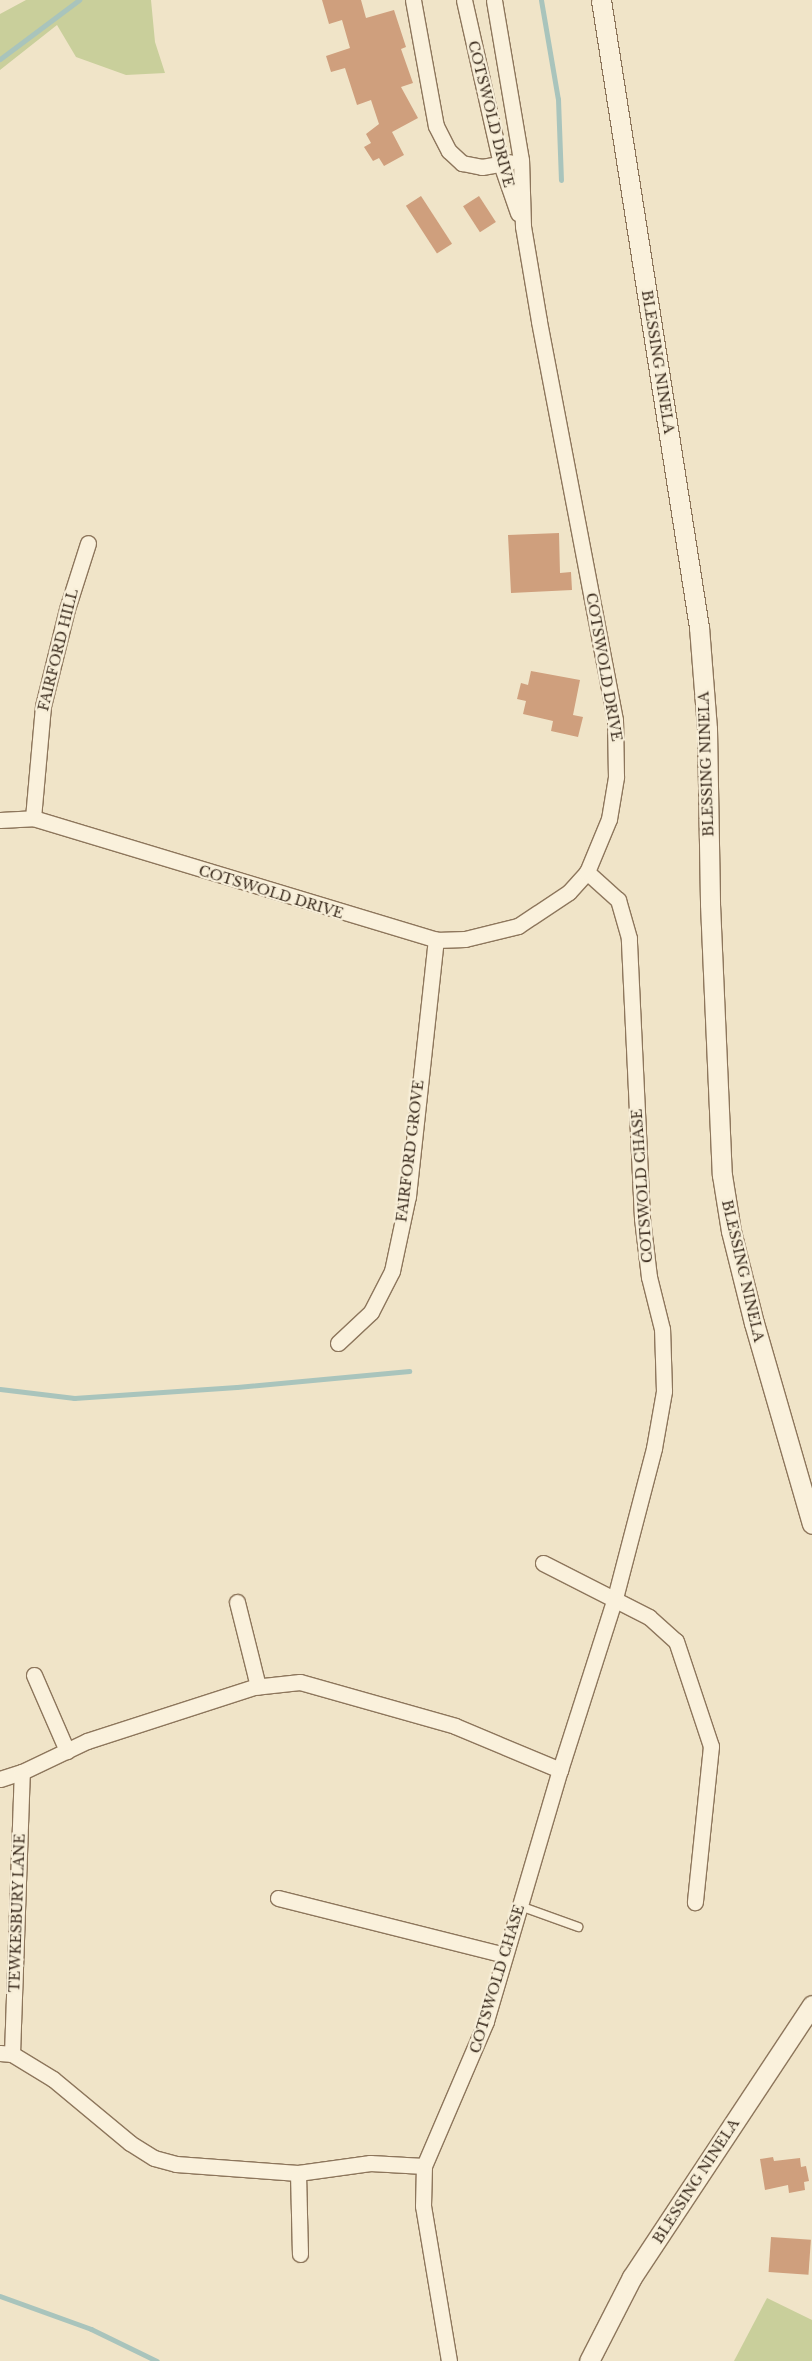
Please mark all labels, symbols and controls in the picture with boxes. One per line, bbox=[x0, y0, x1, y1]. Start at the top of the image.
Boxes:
street label: COTSWOLD DRIVE bbox=[465, 39, 517, 189]
street label: BLESSING NINELA bbox=[638, 289, 678, 435]
street label: FAIRFORD HILL bbox=[35, 587, 81, 713]
street label: COTSWOLD DRIVE bbox=[583, 591, 625, 743]
street label: BLESSING NINELA bbox=[695, 691, 717, 837]
street label: COTSWOLD DRIVE bbox=[197, 862, 345, 922]
street label: FAIRFORD GROVE bbox=[393, 1079, 427, 1223]
street label: COTSWOLD CHASE bbox=[628, 1108, 656, 1264]
street label: BLESSING NINELA bbox=[718, 1198, 768, 1344]
street label: TEWKESBURY LANE bbox=[6, 1833, 28, 1993]
street label: COTSWOLD CHASE bbox=[466, 1903, 528, 2055]
street label: BLESSING NINELA bbox=[649, 2115, 743, 2247]

